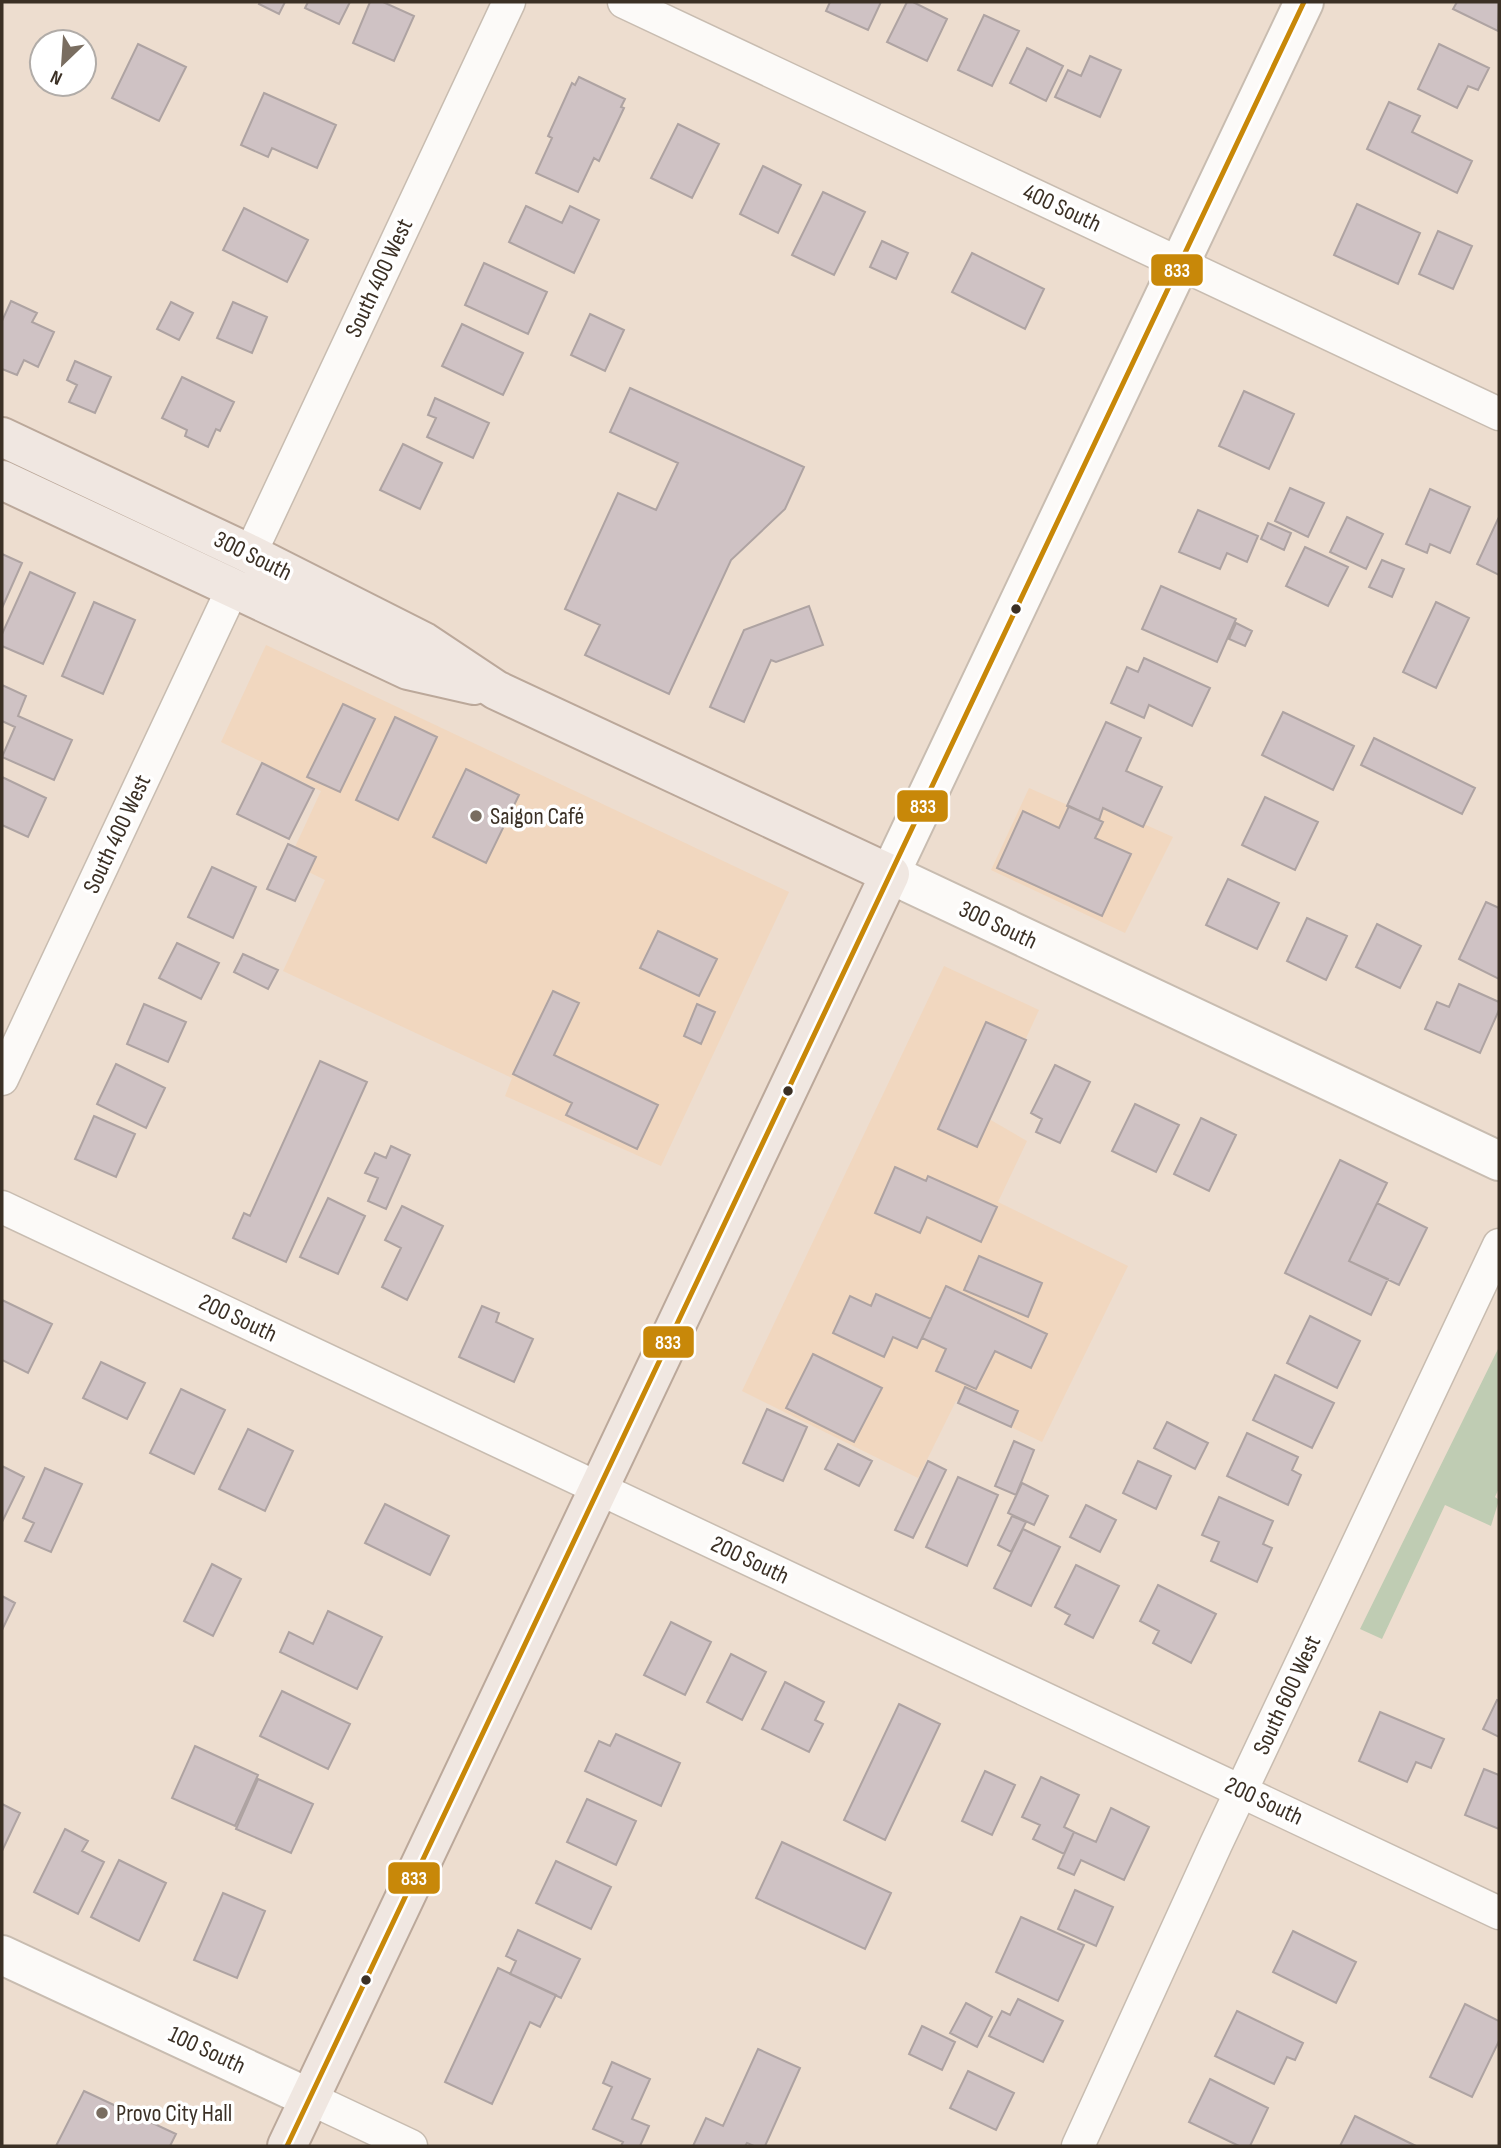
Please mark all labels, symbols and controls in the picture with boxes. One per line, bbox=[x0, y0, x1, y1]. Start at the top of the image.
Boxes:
north arrow bbox=[28, 28, 98, 98]
text: N bbox=[47, 64, 66, 90]
street label: 400 South bbox=[1018, 177, 1106, 239]
street label: South 400 West bbox=[339, 214, 419, 342]
line badge: 833 bbox=[1150, 253, 1204, 287]
text: 833 bbox=[1164, 260, 1190, 283]
street label: 300 South bbox=[209, 525, 297, 587]
unlabelled marker bbox=[1009, 602, 1023, 616]
street label: South 400 West bbox=[77, 770, 157, 898]
line badge: 833 bbox=[896, 789, 949, 823]
text: 833 bbox=[910, 796, 936, 819]
place label: Saigon Café bbox=[490, 802, 584, 831]
marker: Saigon Café bbox=[468, 808, 484, 824]
street label: 300 South bbox=[954, 894, 1042, 956]
unlabelled marker bbox=[781, 1084, 795, 1098]
street label: 200 South bbox=[194, 1287, 282, 1349]
line badge: 833 bbox=[642, 1325, 695, 1359]
text: 833 bbox=[655, 1332, 681, 1355]
street label: 200 South bbox=[706, 1529, 794, 1591]
street label: South 600 West bbox=[1247, 1631, 1327, 1759]
street label: 200 South bbox=[1220, 1770, 1308, 1832]
line badge: 833 bbox=[387, 1861, 441, 1895]
text: 833 bbox=[401, 1868, 427, 1891]
unlabelled marker bbox=[359, 1973, 373, 1987]
street label: 100 South bbox=[164, 2020, 250, 2080]
place label: Provo City Hall bbox=[116, 2099, 232, 2128]
marker: Provo City Hall bbox=[94, 2105, 110, 2121]

